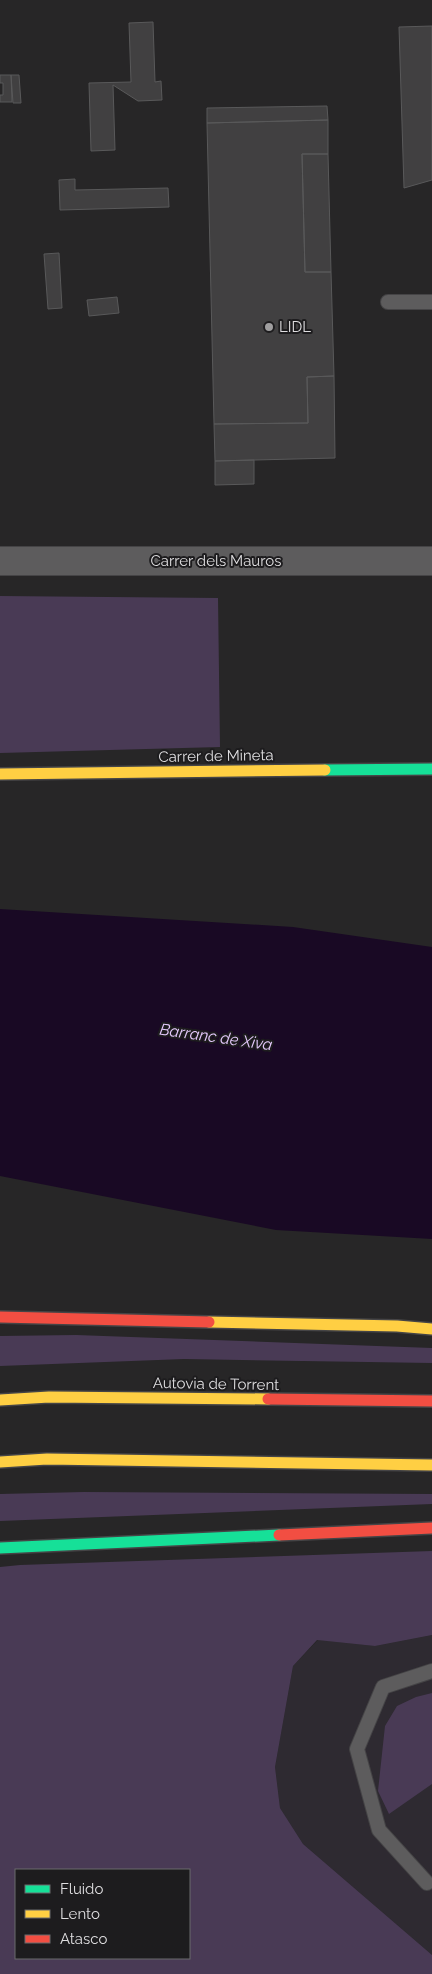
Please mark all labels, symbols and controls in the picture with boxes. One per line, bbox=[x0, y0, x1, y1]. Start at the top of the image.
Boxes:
place label: LIDL bbox=[279, 318, 311, 336]
marker: LIDL bbox=[263, 321, 275, 333]
street label: Carrer dels Mauros bbox=[151, 552, 281, 570]
street label: Carrer de Mineta bbox=[158, 746, 274, 766]
water label: Barranc de Xiva bbox=[158, 1020, 274, 1054]
street label: Autovia de Torrent bbox=[153, 1374, 279, 1394]
legend bbox=[15, 1869, 190, 1959]
text: Fluido bbox=[60, 1880, 103, 1898]
text: Lento bbox=[60, 1905, 100, 1923]
text: Atasco bbox=[60, 1930, 107, 1948]

